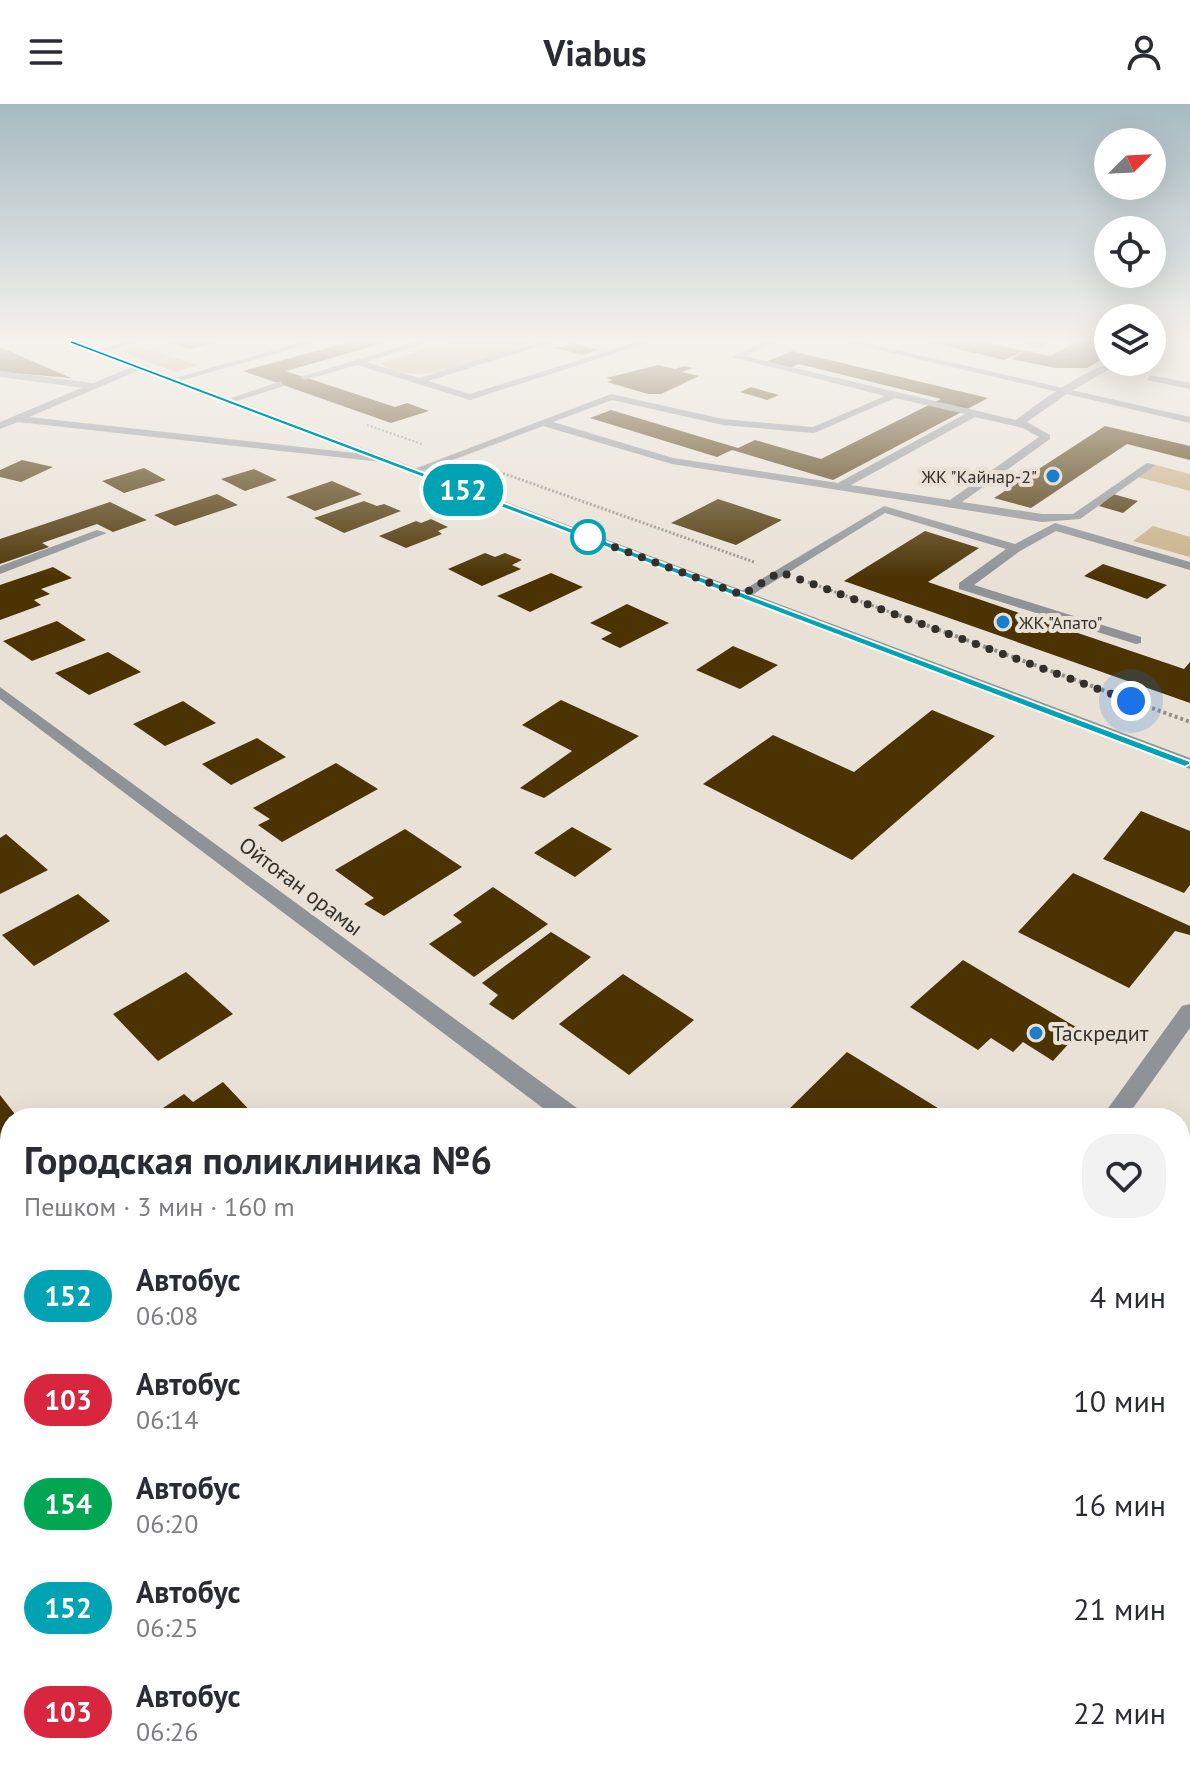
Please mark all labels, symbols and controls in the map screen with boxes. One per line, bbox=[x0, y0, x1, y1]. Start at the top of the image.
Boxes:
text: Viabus bbox=[543, 29, 647, 76]
icon: menu bbox=[24, 30, 68, 74]
icon: person bbox=[1122, 30, 1166, 74]
north arrow bbox=[1094, 128, 1166, 200]
map controls bbox=[1094, 128, 1166, 376]
button: locate bbox=[1094, 216, 1166, 288]
button: layers bbox=[1094, 304, 1166, 376]
line badge: 152 bbox=[417, 464, 509, 516]
place label: ЖК "Кайнар-2" bbox=[920, 465, 1037, 488]
marker: ЖК "Кайнар-2" bbox=[1044, 467, 1062, 485]
text: 152 bbox=[439, 471, 487, 508]
unlabelled marker bbox=[571, 520, 605, 554]
place label: ЖК "Апато" bbox=[1018, 611, 1103, 634]
marker: ЖК "Апато" bbox=[994, 613, 1012, 631]
your location bbox=[1111, 681, 1151, 721]
street label: Ойтоған орамы bbox=[234, 830, 368, 942]
place label: Таскредит bbox=[1052, 1019, 1149, 1047]
marker: Таскредит bbox=[1027, 1024, 1045, 1042]
button: heart bbox=[1082, 1134, 1166, 1218]
text: Городская поликлиника №6 bbox=[24, 1135, 492, 1184]
text: Пешком · 3 мин · 160 m bbox=[24, 1190, 295, 1223]
text: Автобус bbox=[136, 1260, 241, 1299]
text: 152 bbox=[44, 1277, 92, 1314]
text: 4 мин bbox=[1090, 1277, 1166, 1316]
text: 06:08 bbox=[136, 1299, 198, 1332]
text: Автобус bbox=[136, 1364, 241, 1403]
text: 103 bbox=[44, 1381, 92, 1418]
text: 10 мин bbox=[1073, 1381, 1166, 1420]
text: 06:14 bbox=[136, 1403, 198, 1436]
text: Автобус bbox=[136, 1468, 241, 1507]
text: 154 bbox=[44, 1485, 92, 1522]
text: 16 мин bbox=[1073, 1485, 1166, 1524]
text: 06:20 bbox=[136, 1507, 198, 1540]
text: Автобус bbox=[136, 1572, 241, 1611]
text: 152 bbox=[44, 1589, 92, 1626]
text: 21 мин bbox=[1073, 1589, 1166, 1628]
text: 06:25 bbox=[136, 1611, 198, 1644]
text: Автобус bbox=[136, 1676, 241, 1715]
text: 103 bbox=[44, 1693, 92, 1730]
text: 22 мин bbox=[1073, 1693, 1166, 1732]
text: 06:26 bbox=[136, 1715, 198, 1748]

